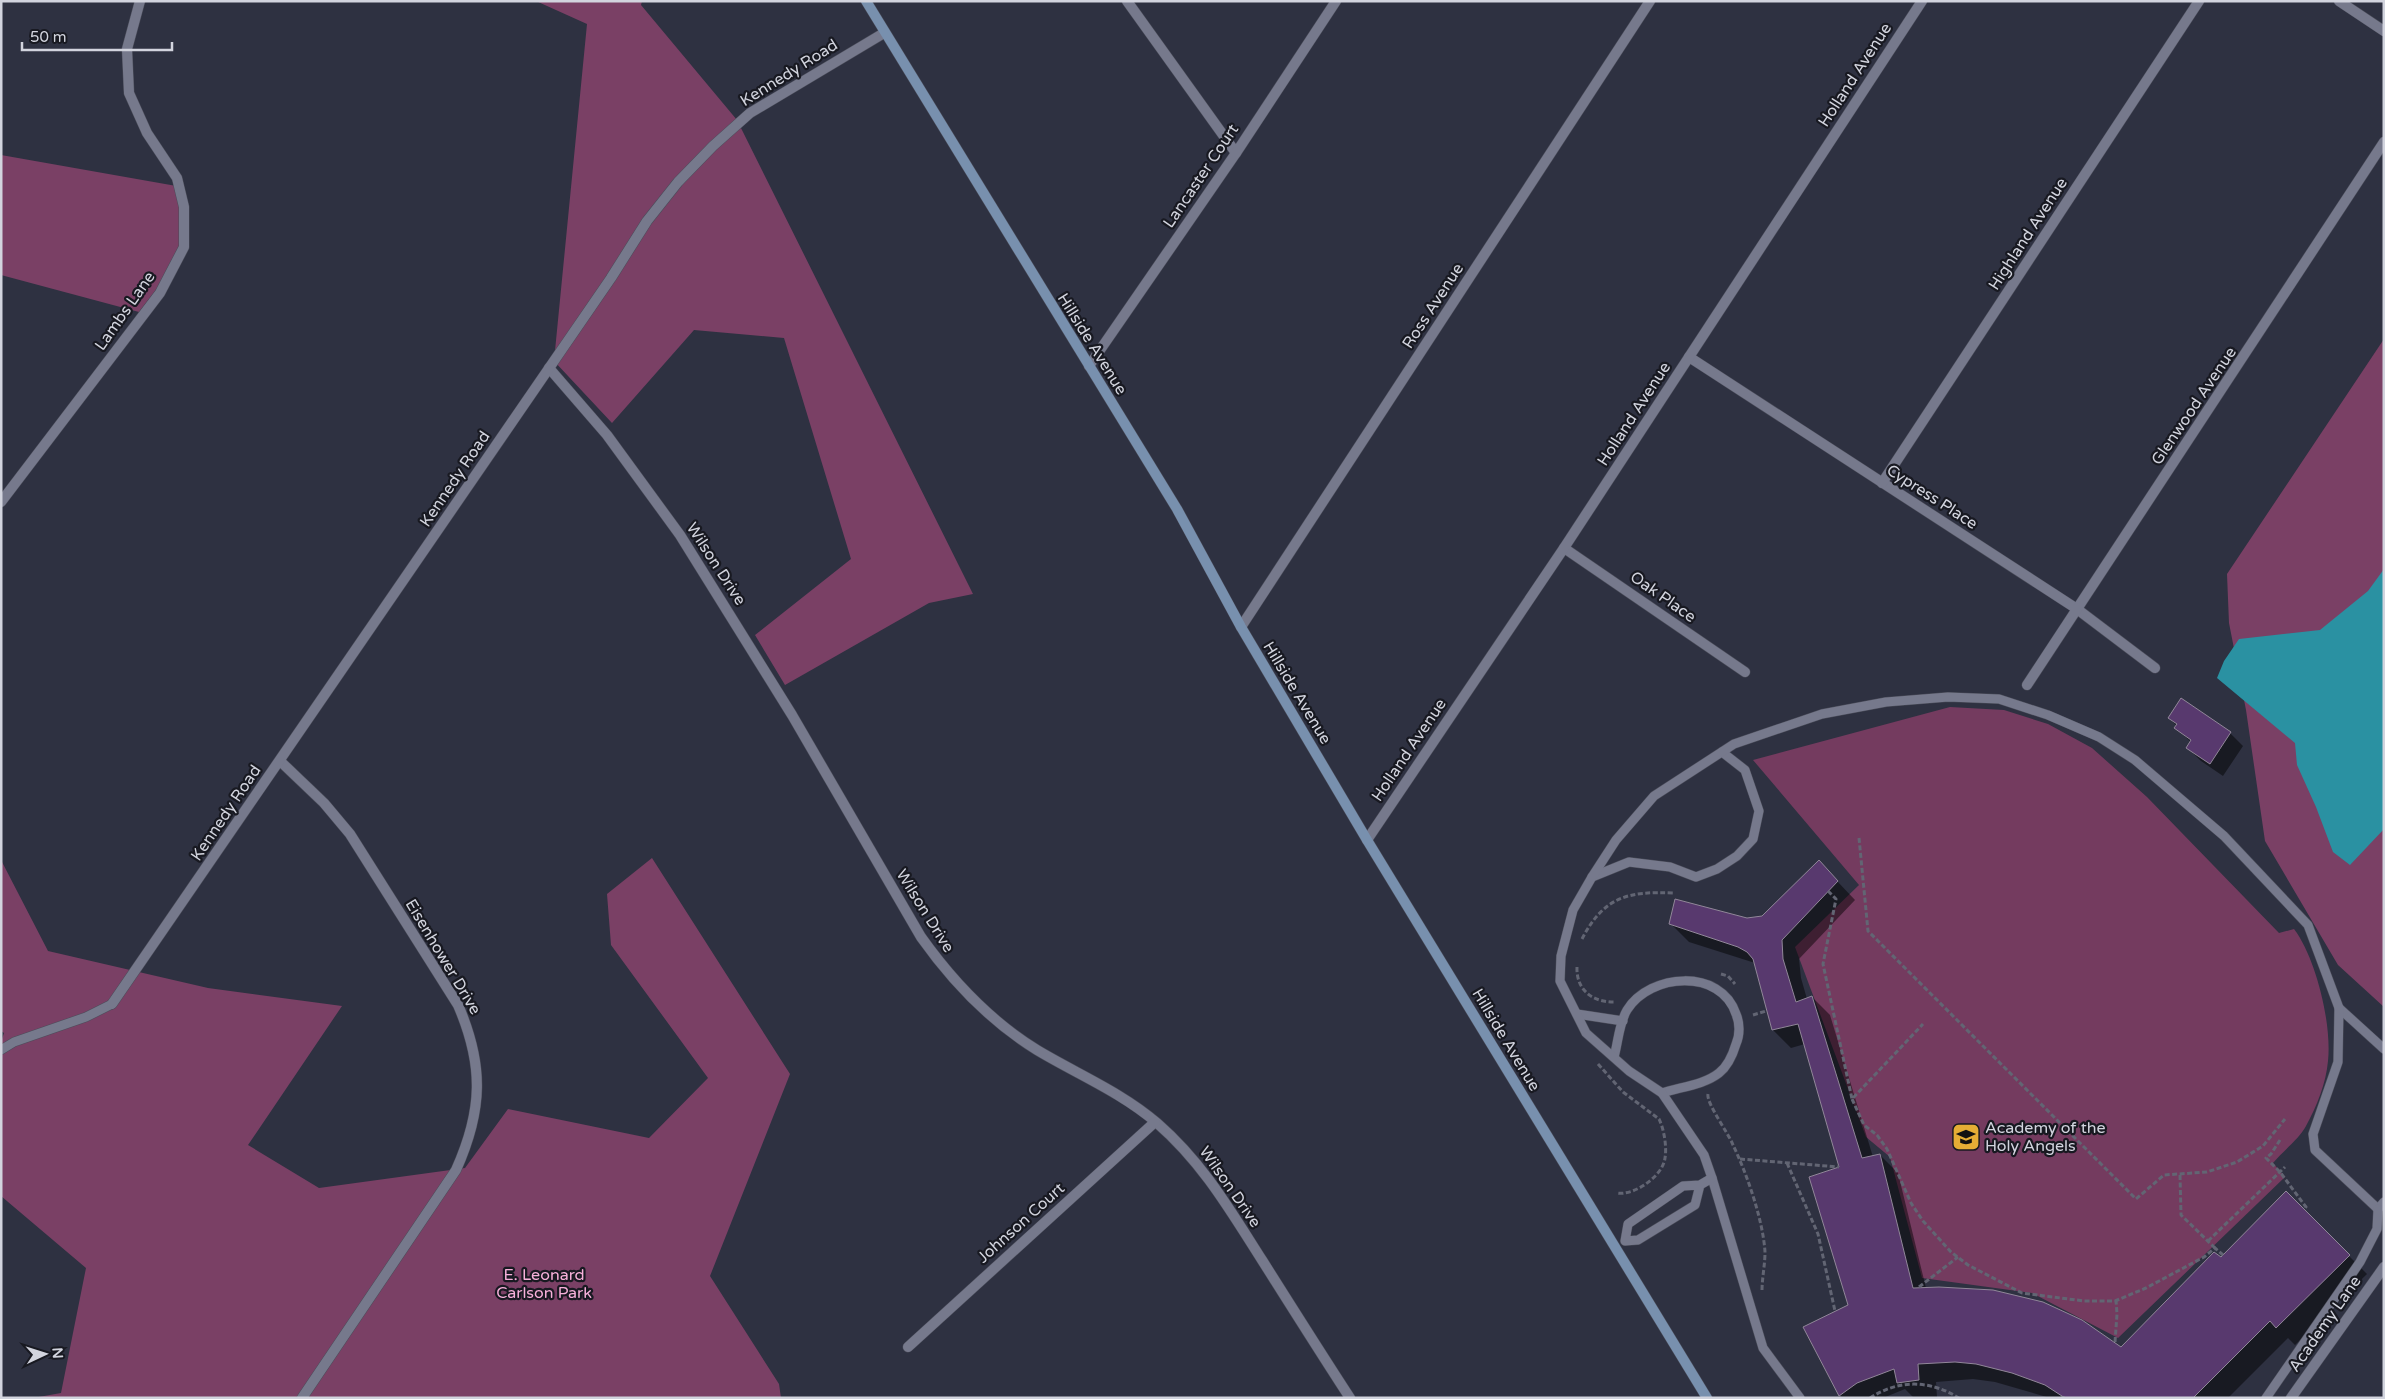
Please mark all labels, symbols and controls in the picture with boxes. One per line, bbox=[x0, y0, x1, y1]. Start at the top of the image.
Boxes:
street label: Holland Avenue bbox=[1814, 19, 1896, 131]
scale bar bbox=[22, 20, 172, 52]
text: 50 m bbox=[30, 28, 67, 46]
street label: Kennedy Road bbox=[736, 35, 842, 111]
street label: Lancaster Court bbox=[1159, 120, 1243, 232]
street label: Highland Avenue bbox=[1984, 174, 2072, 294]
street label: Ross Avenue bbox=[1398, 259, 1468, 353]
street label: Lambs Lane bbox=[90, 268, 160, 354]
street label: Hillside Avenue bbox=[1053, 289, 1131, 399]
street label: Glenwood Avenue bbox=[2147, 343, 2241, 469]
street label: Holland Avenue bbox=[1593, 358, 1675, 470]
street label: Kennedy Road bbox=[416, 427, 494, 531]
street label: Cypress Place bbox=[1883, 460, 1981, 534]
street label: Wilson Drive bbox=[682, 519, 750, 609]
street label: Oak Place bbox=[1626, 567, 1700, 627]
street label: Hillside Avenue bbox=[1259, 638, 1335, 748]
street label: Holland Avenue bbox=[1367, 695, 1451, 805]
street label: Kennedy Road bbox=[187, 761, 265, 865]
street label: Wilson Drive bbox=[891, 866, 959, 956]
street label: Eisenhower Drive bbox=[401, 896, 485, 1018]
street label: Hillside Avenue bbox=[1468, 985, 1544, 1095]
place label: Academy of the Holy Angels bbox=[1985, 1118, 2106, 1156]
school or university icon: Academy of the Holy Angels bbox=[1951, 1122, 1981, 1152]
street label: Wilson Drive bbox=[1195, 1142, 1265, 1232]
street label: Johnson Court bbox=[973, 1179, 1069, 1267]
park label: E. Leonard Carlson Park bbox=[496, 1265, 592, 1303]
street label: Academy Lane bbox=[2284, 1272, 2366, 1376]
north arrow bbox=[20, 1329, 70, 1379]
text: N bbox=[49, 1347, 66, 1359]

